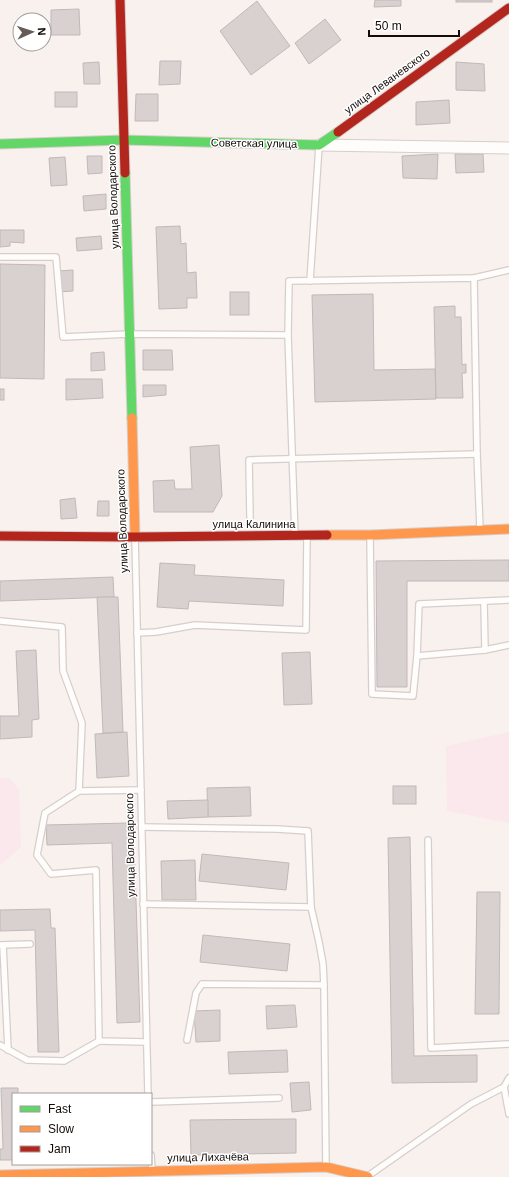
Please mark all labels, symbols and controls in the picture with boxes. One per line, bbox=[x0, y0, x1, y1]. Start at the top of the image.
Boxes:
north arrow bbox=[12, 12, 52, 52]
scale bar bbox=[369, 12, 459, 38]
text: 50 m bbox=[375, 19, 402, 33]
text: N bbox=[36, 27, 48, 36]
street label: улица Леваневского bbox=[342, 46, 432, 116]
street label: Советская улица bbox=[211, 136, 298, 150]
street label: улица Володарского bbox=[105, 145, 121, 249]
street label: улица Володарского bbox=[114, 469, 130, 573]
street label: улица Калинина bbox=[213, 518, 296, 530]
street label: улица Володарского bbox=[123, 793, 137, 897]
legend bbox=[12, 1093, 152, 1165]
text: Fast bbox=[48, 1102, 72, 1116]
text: Slow bbox=[48, 1122, 74, 1136]
text: Jam bbox=[48, 1142, 71, 1156]
street label: улица Лихачёва bbox=[167, 1150, 250, 1164]

